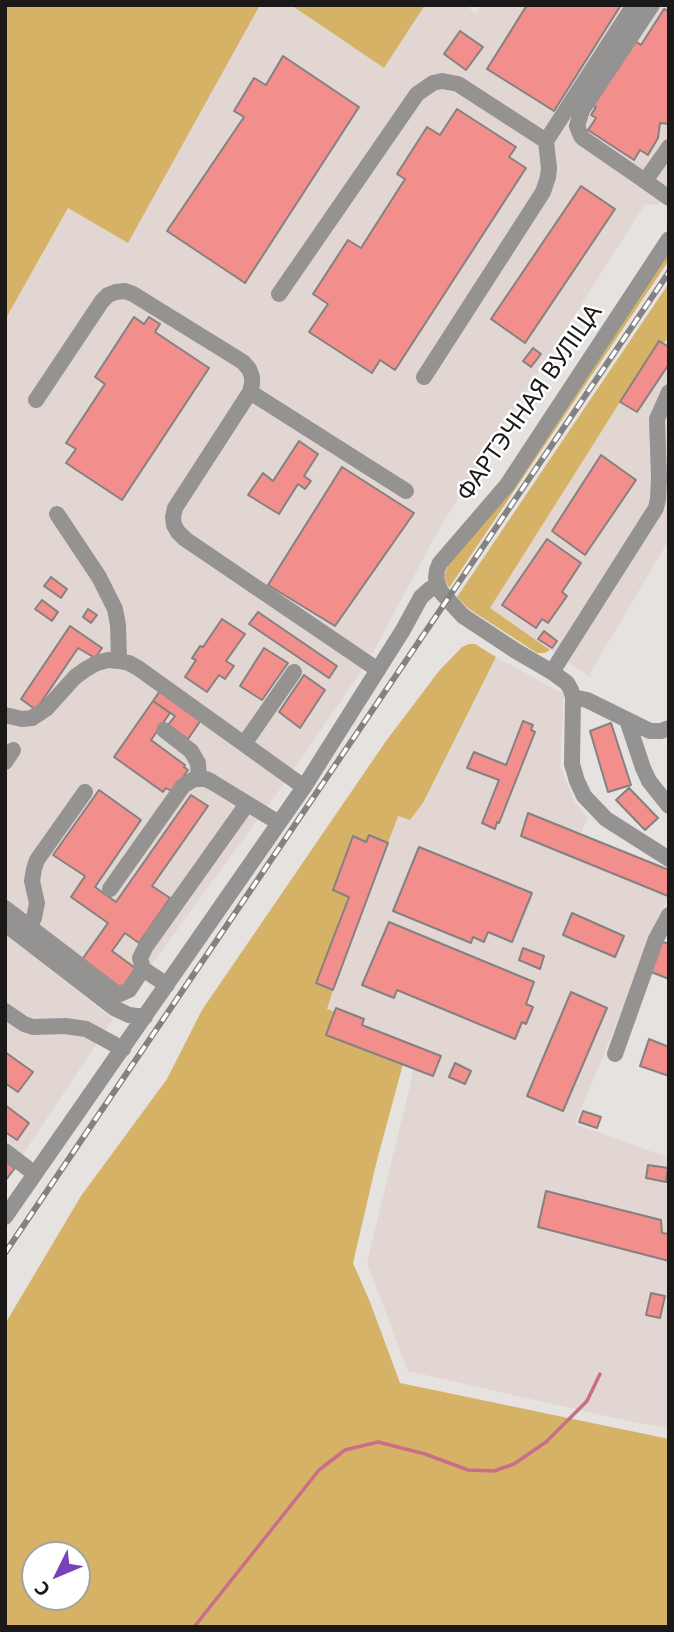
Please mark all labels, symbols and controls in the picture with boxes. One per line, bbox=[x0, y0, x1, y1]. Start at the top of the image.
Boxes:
street label: ФАРТЭЧНАЯ ВУЛІЦА bbox=[451, 299, 609, 507]
north arrow bbox=[21, 1541, 91, 1611]
text: С bbox=[28, 1576, 56, 1602]

